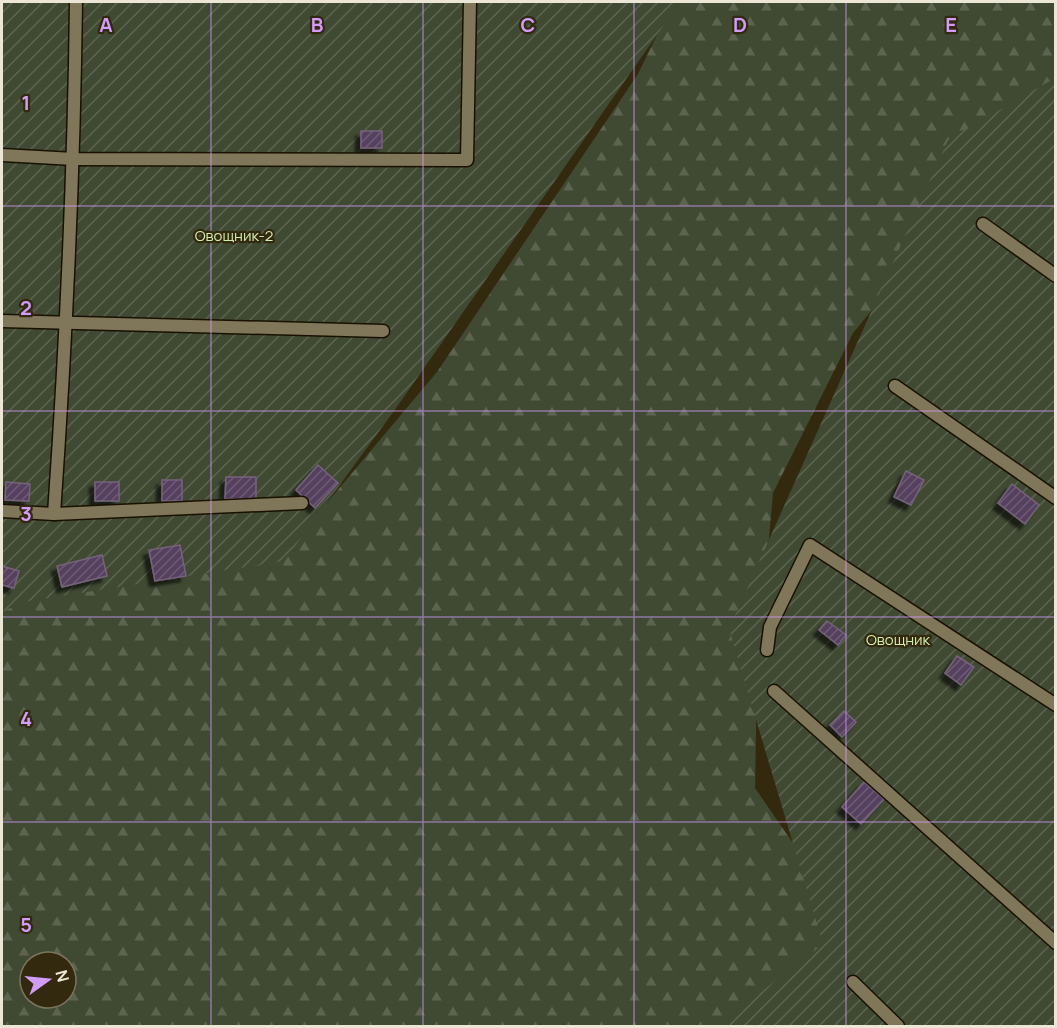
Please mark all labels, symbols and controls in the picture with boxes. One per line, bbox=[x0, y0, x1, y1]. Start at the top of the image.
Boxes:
text: A bbox=[99, 11, 113, 38]
text: B bbox=[311, 11, 324, 38]
text: C bbox=[521, 11, 535, 38]
text: D bbox=[733, 11, 747, 38]
text: E bbox=[945, 11, 957, 38]
text: 1 bbox=[22, 89, 30, 116]
park label: Овощник-2 bbox=[195, 225, 273, 246]
text: 2 bbox=[20, 294, 32, 321]
text: 3 bbox=[20, 500, 32, 527]
park label: Овощник bbox=[866, 629, 931, 650]
text: 4 bbox=[20, 705, 32, 732]
text: 5 bbox=[20, 911, 32, 938]
north arrow bbox=[18, 950, 78, 1010]
text: N bbox=[50, 968, 75, 985]

